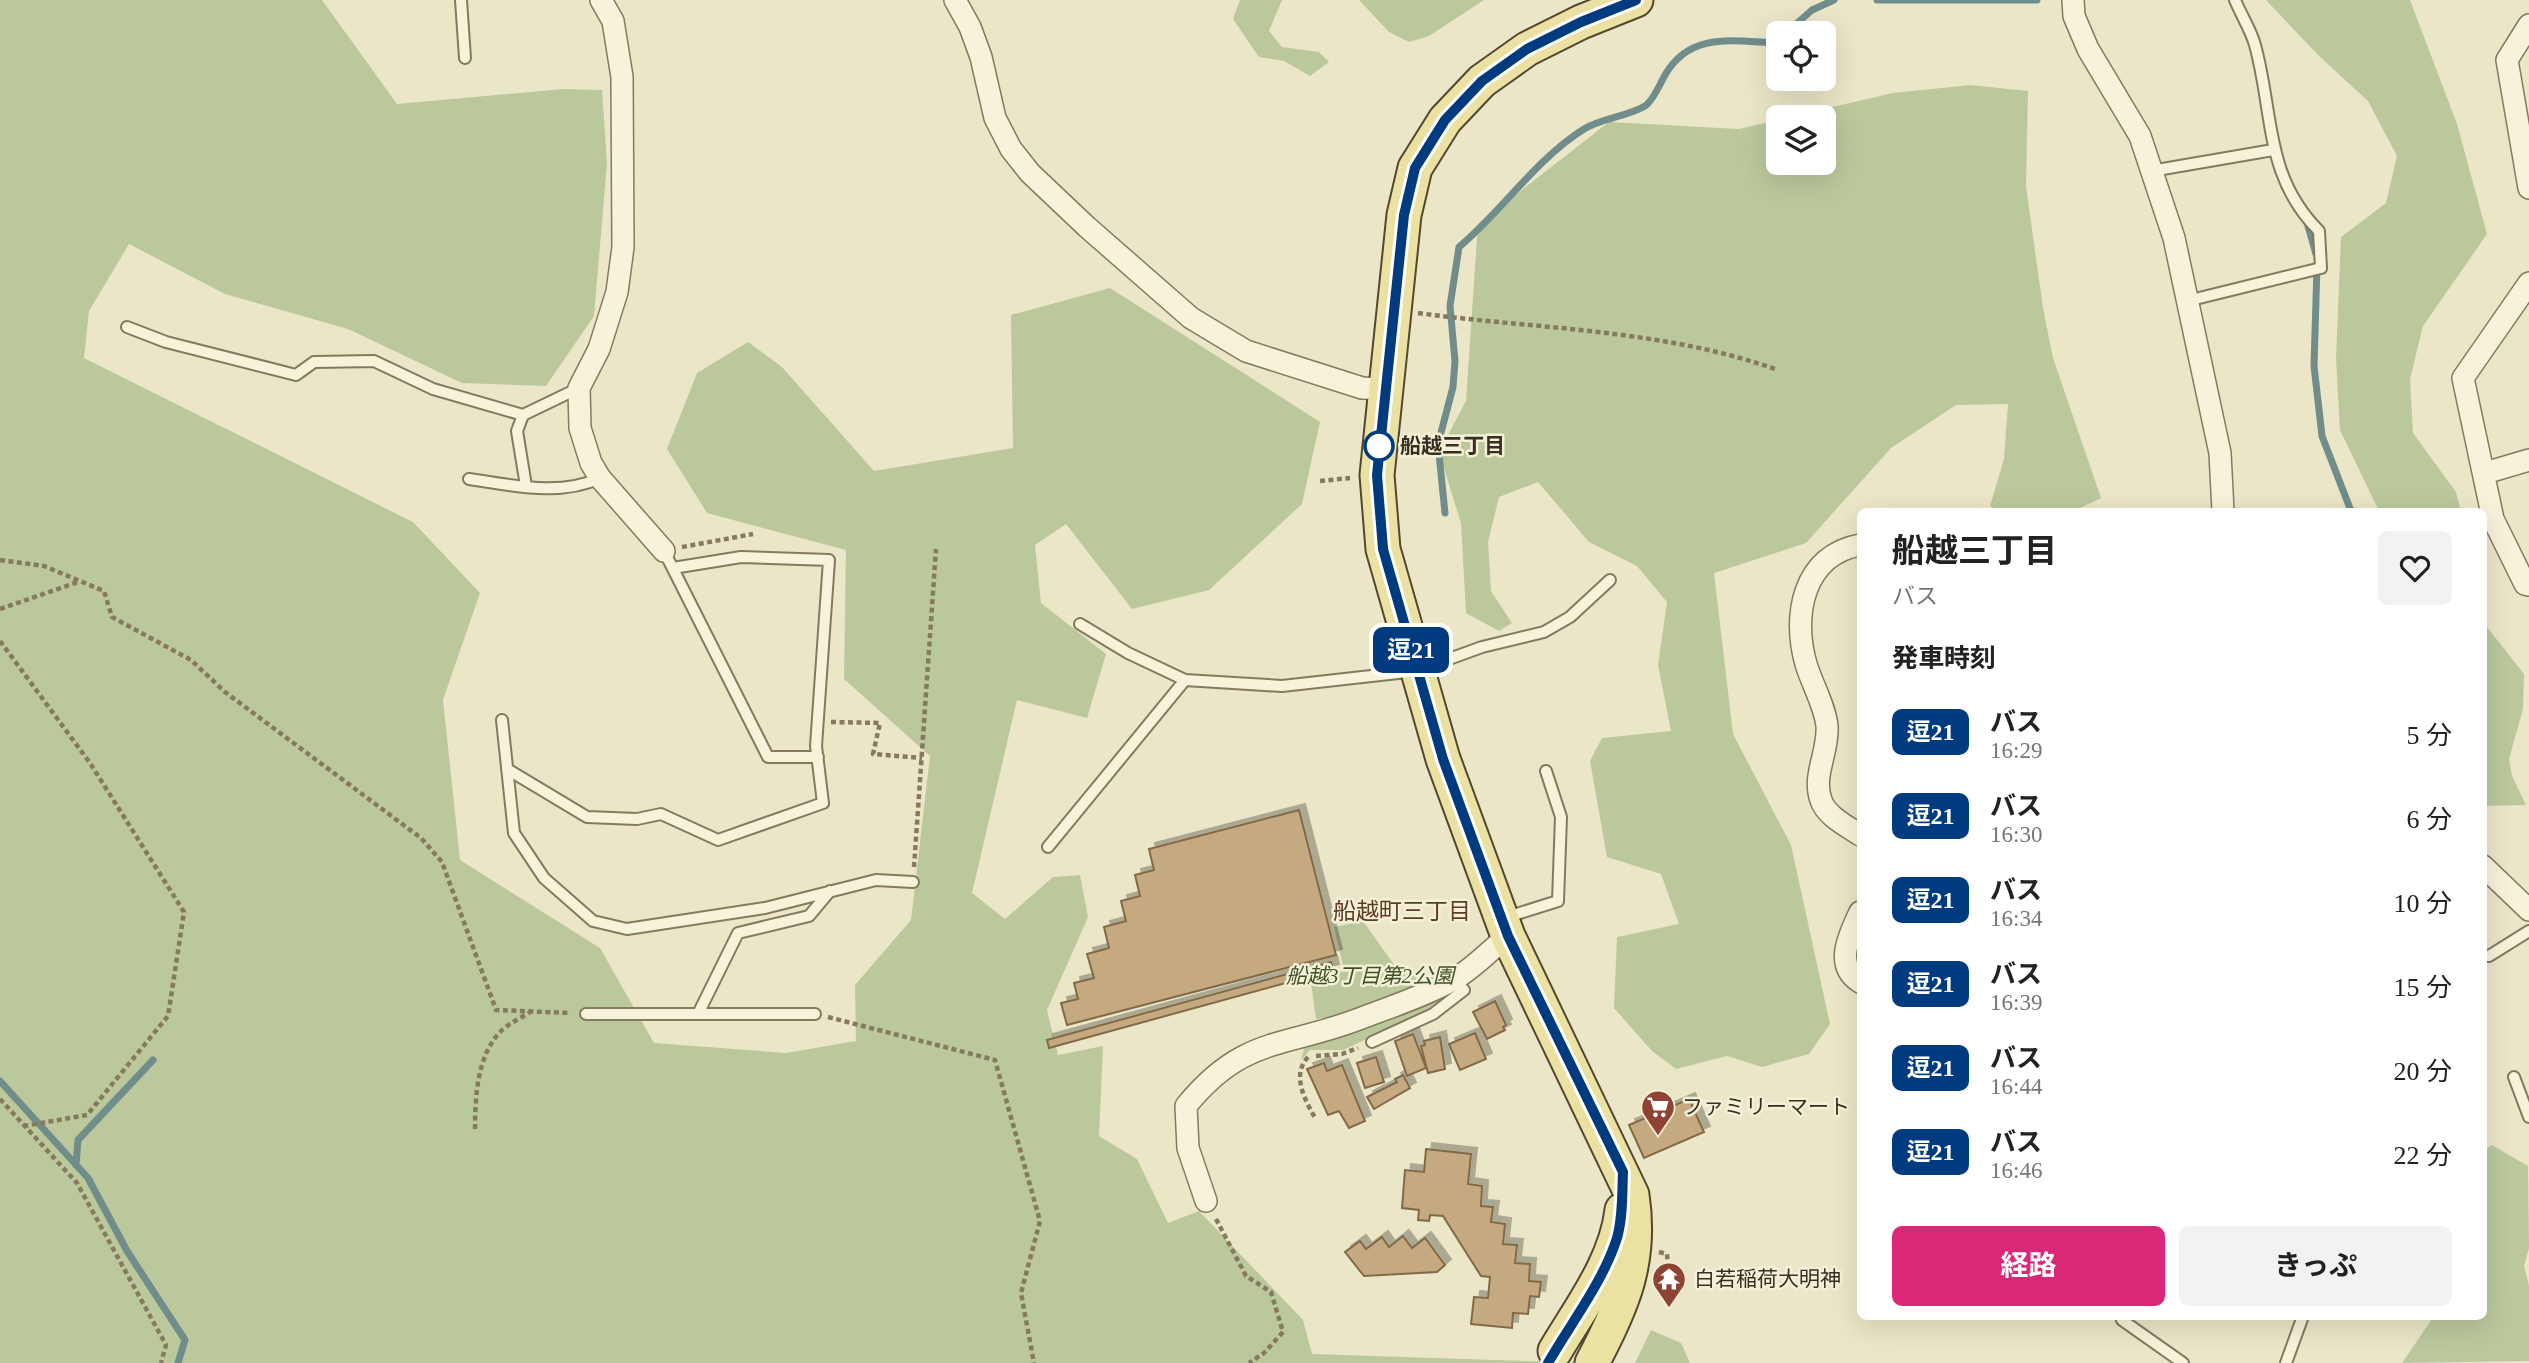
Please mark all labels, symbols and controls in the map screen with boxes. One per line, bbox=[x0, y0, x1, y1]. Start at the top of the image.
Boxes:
map controls bbox=[1766, 21, 1836, 175]
button: locate bbox=[1766, 21, 1836, 91]
button: layers bbox=[1766, 105, 1836, 175]
marker: 船越三丁目 bbox=[1364, 431, 1394, 461]
place label: 船越三丁目 bbox=[1400, 434, 1505, 458]
button: heart bbox=[2378, 531, 2452, 605]
text: 船越三丁目 bbox=[1892, 533, 2057, 569]
text: バス bbox=[1892, 584, 1938, 609]
line badge: 逗21 bbox=[1371, 627, 1451, 673]
text: 逗21 bbox=[1387, 637, 1435, 663]
text: 発車時刻 bbox=[1892, 644, 1996, 673]
text: バス bbox=[1990, 708, 2042, 737]
text: 逗21 bbox=[1907, 719, 1955, 745]
text: 5 分 bbox=[2406, 721, 2452, 750]
text: 16:29 bbox=[1990, 738, 2042, 763]
text: バス bbox=[1990, 792, 2042, 821]
text: 逗21 bbox=[1907, 803, 1955, 829]
text: 6 分 bbox=[2406, 805, 2452, 834]
text: 16:30 bbox=[1990, 822, 2042, 847]
text: バス bbox=[1990, 876, 2042, 905]
text: 逗21 bbox=[1907, 887, 1955, 913]
text: 10 分 bbox=[2393, 889, 2452, 918]
district label: 船越町三丁目 bbox=[1333, 899, 1471, 924]
text: 16:34 bbox=[1990, 906, 2042, 931]
text: バス bbox=[1990, 960, 2042, 989]
park label: 船越3丁目第2公園 bbox=[1286, 964, 1457, 988]
text: 逗21 bbox=[1907, 971, 1955, 997]
text: 15 分 bbox=[2393, 973, 2452, 1002]
text: 16:39 bbox=[1990, 990, 2042, 1015]
text: バス bbox=[1990, 1044, 2042, 1073]
text: 逗21 bbox=[1907, 1055, 1955, 1081]
text: 20 分 bbox=[2393, 1057, 2452, 1086]
text: 16:44 bbox=[1990, 1074, 2042, 1099]
supermarket icon: ファミリーマート bbox=[1639, 1088, 1677, 1137]
place label: ファミリーマート bbox=[1682, 1095, 1850, 1119]
text: バス bbox=[1990, 1128, 2042, 1157]
text: 逗21 bbox=[1907, 1139, 1955, 1165]
text: 22 分 bbox=[2393, 1141, 2452, 1170]
text: 16:46 bbox=[1990, 1158, 2042, 1183]
button: 経路 bbox=[1892, 1226, 2165, 1306]
button: きっぷ bbox=[2179, 1226, 2452, 1306]
temple icon: 白若稲荷大明神 bbox=[1650, 1260, 1688, 1309]
place label: 白若稲荷大明神 bbox=[1694, 1267, 1841, 1291]

